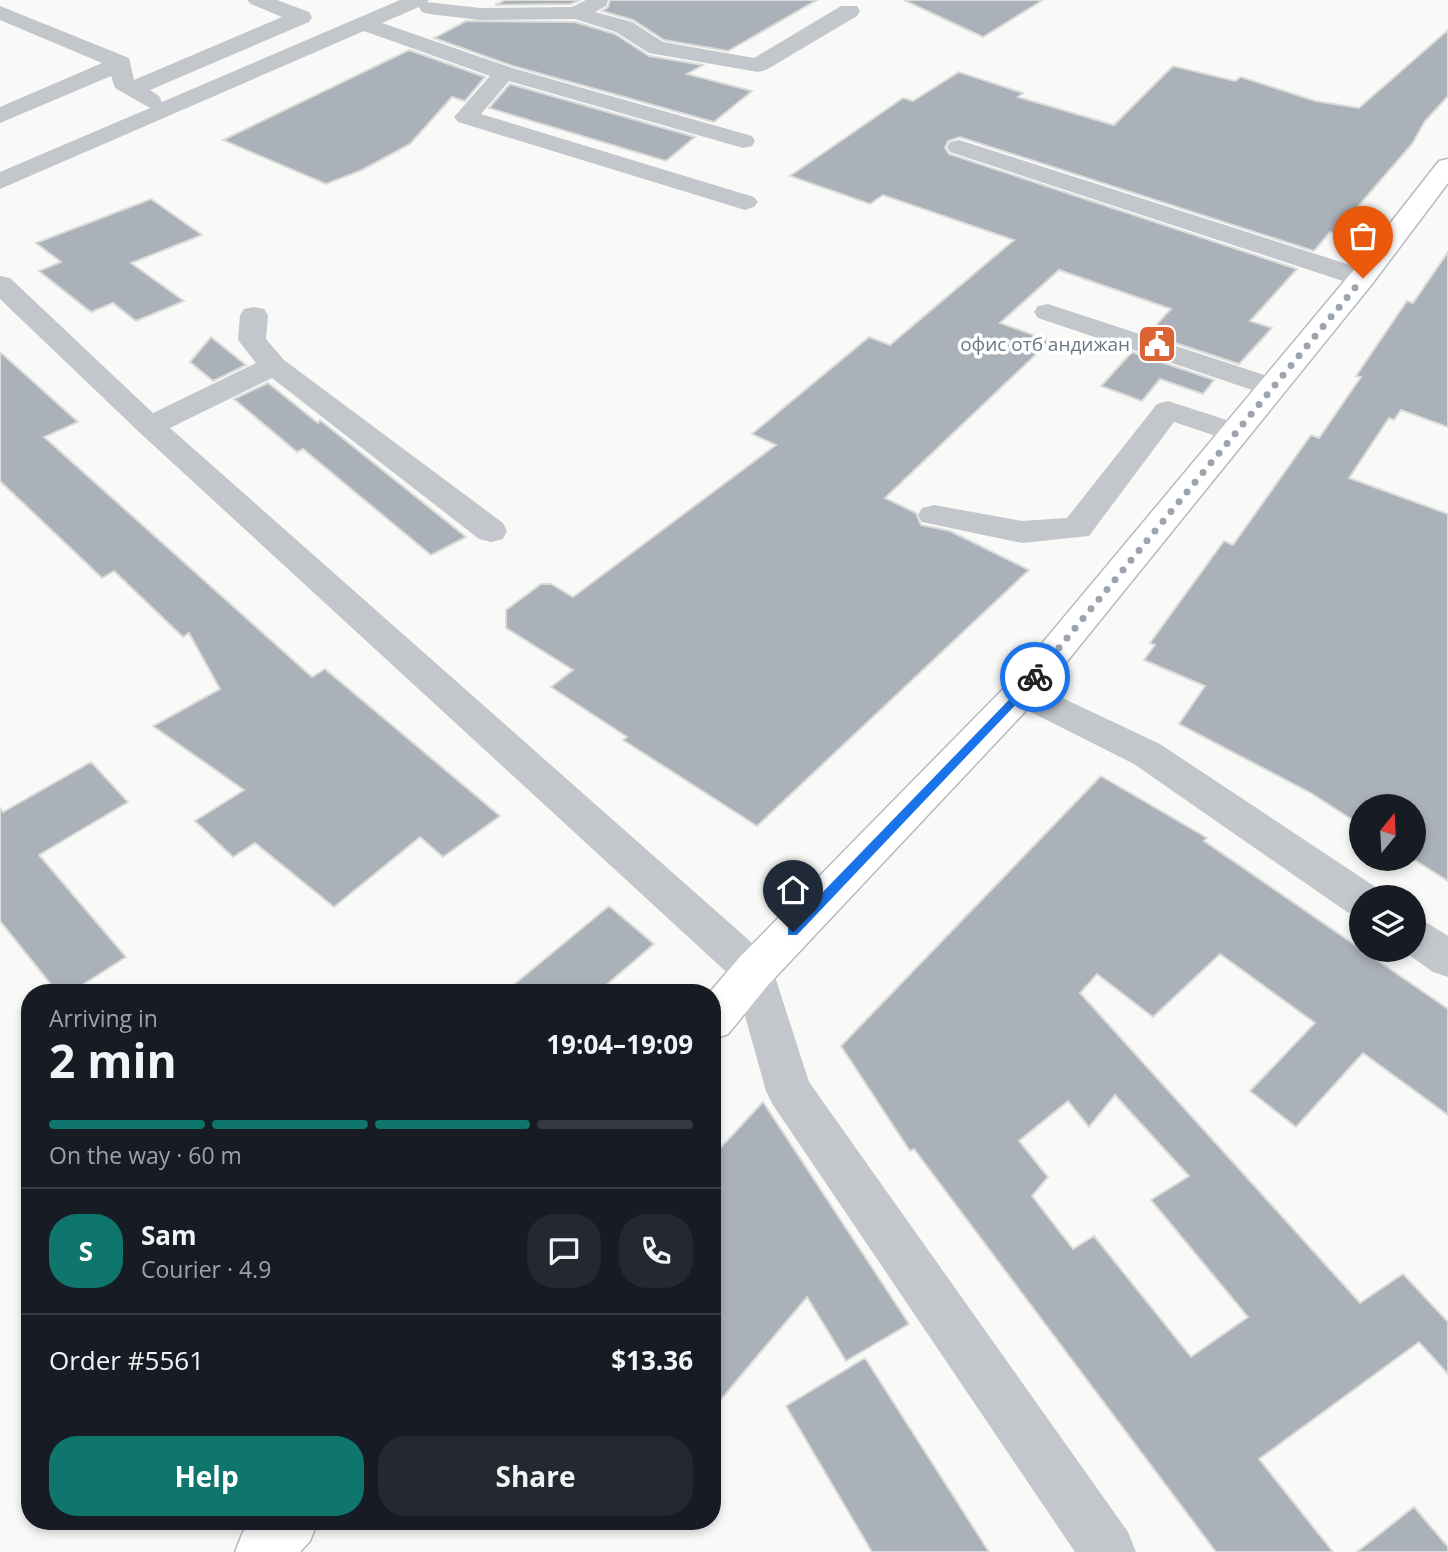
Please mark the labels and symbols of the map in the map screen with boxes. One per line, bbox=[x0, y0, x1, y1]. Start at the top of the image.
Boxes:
pin bbox=[1333, 206, 1393, 278]
public building icon: офис отб андижан bbox=[1136, 323, 1178, 365]
place label: офис отб андижан bbox=[960, 331, 1130, 357]
courier bbox=[1000, 642, 1070, 712]
north arrow bbox=[1349, 794, 1426, 872]
pin bbox=[763, 860, 823, 932]

